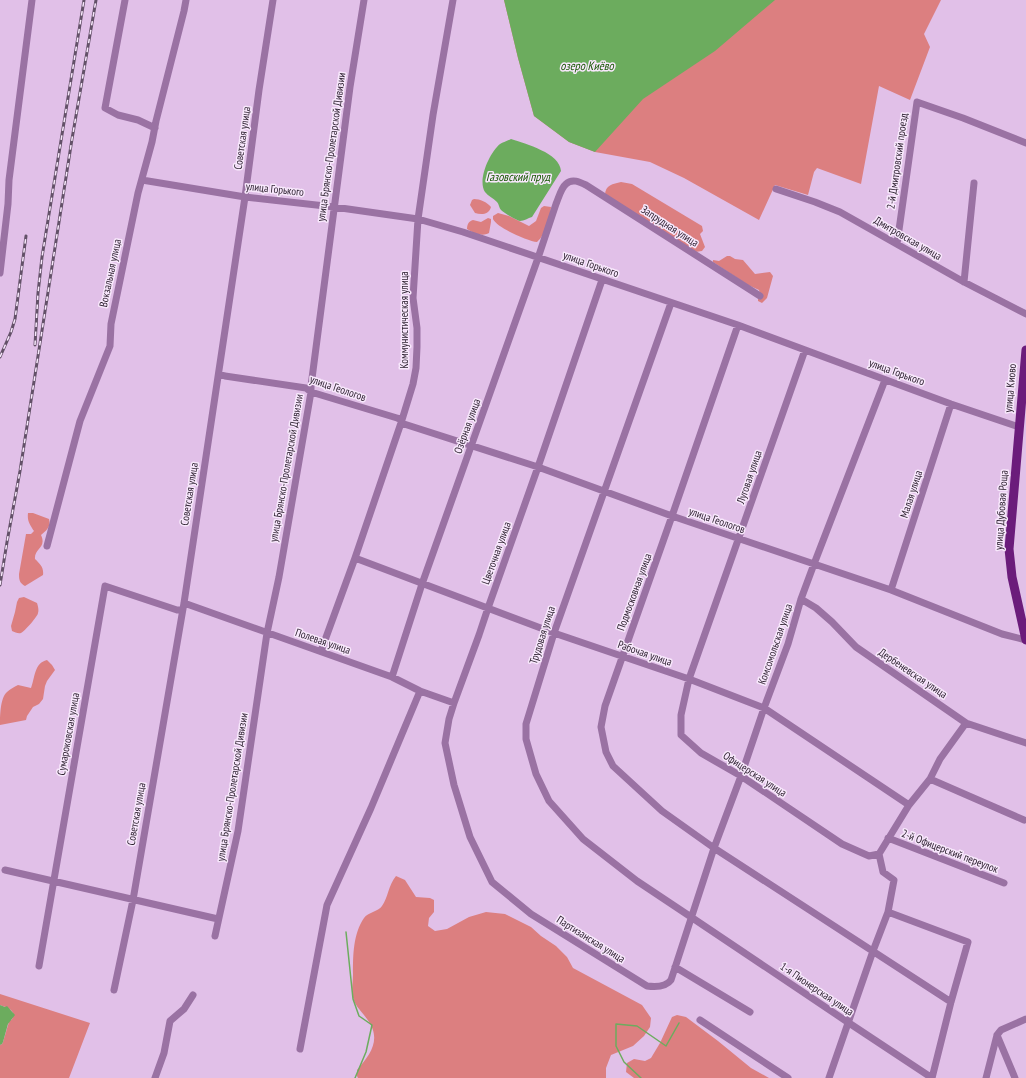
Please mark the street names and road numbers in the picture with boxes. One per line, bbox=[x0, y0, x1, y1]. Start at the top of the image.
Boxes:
street label: улица Брянско-Пролетарской Дивизии bbox=[314, 72, 348, 222]
street label: Советская улица bbox=[231, 106, 253, 170]
street label: 2-й Дмитровский проезд bbox=[883, 112, 911, 210]
street label: улица Горького bbox=[245, 179, 305, 199]
street label: Запрудная улица bbox=[639, 202, 701, 250]
street label: Дмитровская улица bbox=[872, 213, 944, 263]
street label: Вокзальная улица bbox=[96, 238, 124, 308]
street label: улица Горького bbox=[561, 248, 621, 280]
street label: Коммунистическая улица bbox=[397, 271, 411, 369]
street label: улица Горького bbox=[867, 355, 927, 389]
street label: улица Киово bbox=[1001, 363, 1019, 413]
street label: улица Геологов bbox=[308, 372, 369, 404]
street label: улица Брянско-Пролетарской Дивизии bbox=[266, 393, 306, 543]
street label: Озёрная улица bbox=[451, 397, 483, 455]
street label: Луговая улица bbox=[733, 448, 765, 506]
street label: Советская улица bbox=[177, 462, 201, 526]
street label: Малая улица bbox=[897, 468, 925, 520]
street label: улица Дубовая Роща bbox=[991, 470, 1011, 550]
street label: улица Геологов bbox=[687, 504, 748, 536]
street label: Цветочная улица bbox=[478, 520, 514, 586]
street label: Подмосковная улица bbox=[614, 551, 654, 633]
street label: Комсомольская улица bbox=[755, 602, 795, 686]
street label: Трудовая улица bbox=[526, 604, 558, 666]
street label: Полевая улица bbox=[294, 625, 352, 657]
street label: Рабочая улица bbox=[616, 637, 674, 669]
street label: Дербеневская улица bbox=[876, 645, 950, 701]
street label: Сумароковская улица bbox=[54, 692, 82, 776]
street label: улица Брянско-Пролетарской Дивизии bbox=[213, 712, 251, 862]
street label: Офицерская улица bbox=[721, 748, 789, 800]
street label: Советская улица bbox=[124, 782, 148, 846]
street label: 2-й Офицерский переулок bbox=[900, 826, 1001, 876]
street label: Партизанская улица bbox=[554, 912, 628, 966]
street label: 1-я Пионерская улица bbox=[777, 959, 857, 1019]

